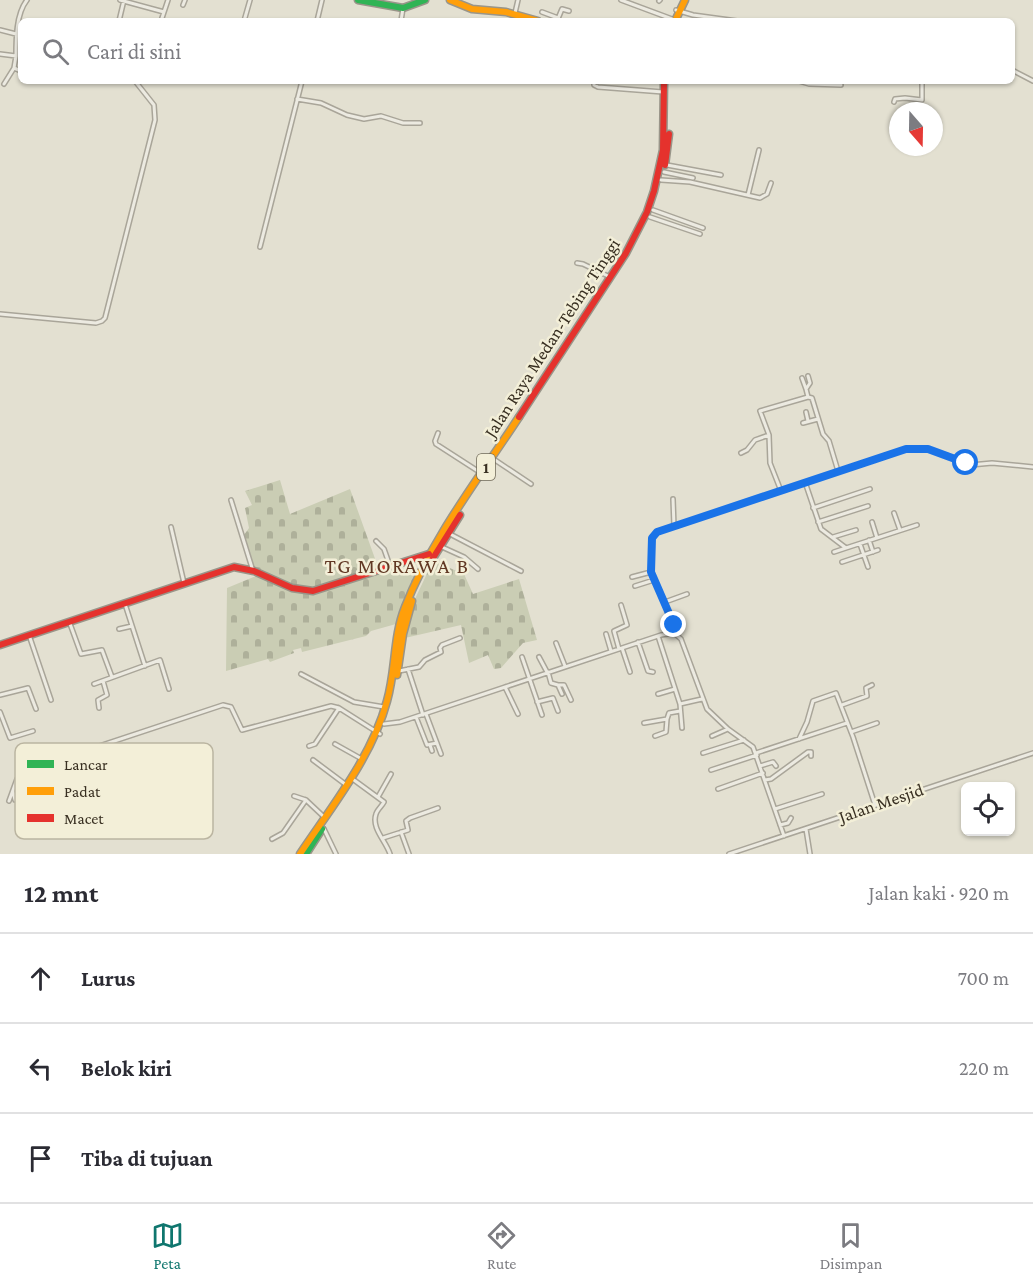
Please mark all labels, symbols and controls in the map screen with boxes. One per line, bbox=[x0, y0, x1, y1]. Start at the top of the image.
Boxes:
search box bbox=[18, 18, 1015, 84]
icon: search bbox=[39, 35, 72, 68]
text: Cari di sini bbox=[87, 39, 181, 64]
north arrow bbox=[889, 102, 943, 156]
street label: Jalan Raya Medan-Tebing Tinggi bbox=[479, 235, 624, 443]
route start bbox=[952, 449, 978, 475]
road number: 1 bbox=[477, 454, 495, 480]
district label: TG MORAWA B bbox=[325, 554, 469, 578]
route end bbox=[660, 611, 686, 637]
legend bbox=[15, 743, 213, 839]
text: Lancar bbox=[64, 756, 108, 773]
street label: Jalan Mesjid bbox=[834, 779, 927, 828]
map controls bbox=[961, 782, 1015, 836]
button: locate bbox=[961, 782, 1015, 836]
text: Padat bbox=[64, 783, 101, 800]
text: Macet bbox=[64, 810, 104, 827]
text: 12 mnt bbox=[24, 879, 98, 908]
text: Jalan kaki · 920 m bbox=[868, 882, 1009, 904]
icon: ahead bbox=[24, 962, 57, 995]
text: Lurus bbox=[81, 966, 135, 991]
text: 700 m bbox=[958, 967, 1009, 989]
icon: left bbox=[24, 1052, 57, 1085]
text: Belok kiri bbox=[81, 1056, 172, 1081]
text: 220 m bbox=[959, 1057, 1009, 1079]
icon: arrive bbox=[24, 1142, 57, 1175]
text: Tiba di tujuan bbox=[81, 1146, 213, 1171]
tab: Peta bbox=[151, 1219, 184, 1272]
tab: Rute bbox=[485, 1219, 518, 1272]
tab: Disimpan bbox=[820, 1219, 882, 1272]

